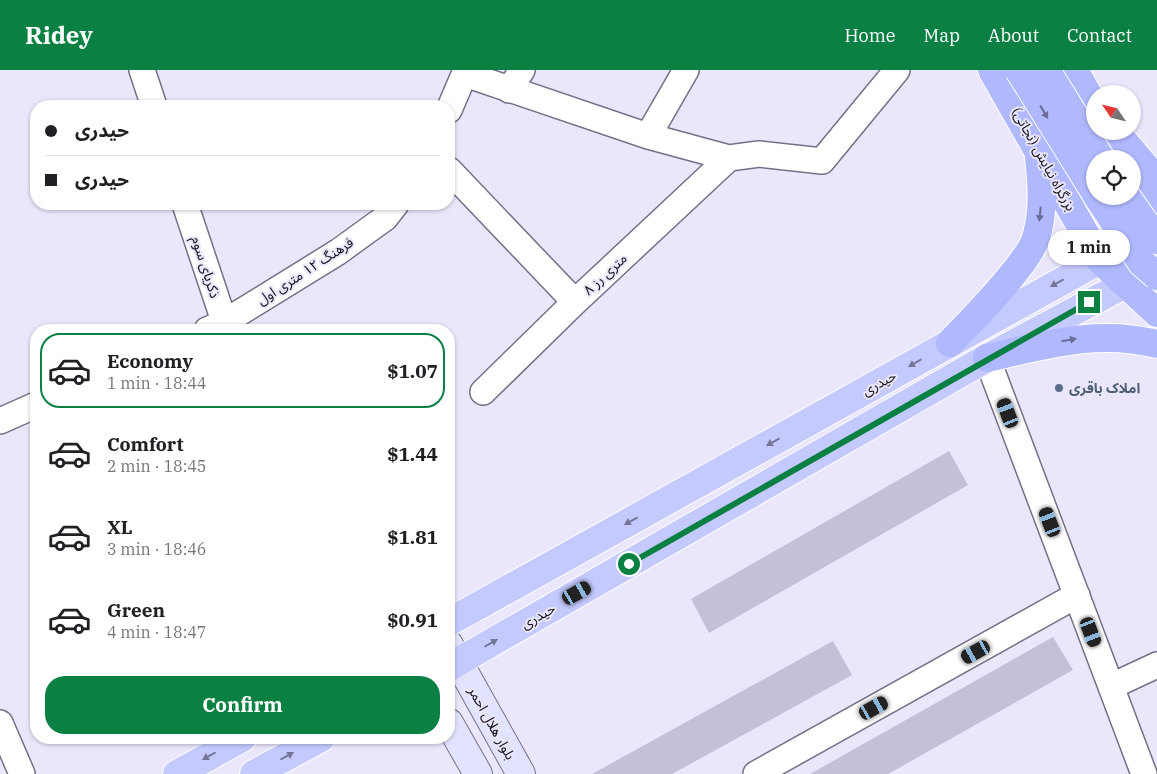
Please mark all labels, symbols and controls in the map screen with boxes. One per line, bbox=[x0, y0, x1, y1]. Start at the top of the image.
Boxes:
text: Ridey bbox=[25, 19, 93, 51]
text: Home bbox=[844, 24, 896, 47]
text: Map bbox=[924, 24, 960, 47]
text: About bbox=[988, 24, 1039, 47]
text: Contact bbox=[1067, 24, 1132, 47]
north arrow bbox=[1086, 85, 1141, 140]
map controls bbox=[1086, 85, 1141, 205]
street label: بزرگراه نیایش (نجاتی) bbox=[1008, 104, 1080, 214]
one-way arrow bbox=[1039, 106, 1049, 119]
text: حیدری bbox=[75, 118, 129, 142]
button: locate bbox=[1086, 150, 1141, 205]
text: حیدری bbox=[75, 167, 129, 191]
one-way arrow bbox=[1036, 207, 1044, 223]
callout: 1 min bbox=[1048, 230, 1130, 264]
street label: فرهنگ ۱۲ متری اول bbox=[253, 233, 357, 309]
street label: ذکریای سوم bbox=[186, 234, 225, 301]
text: 1 min bbox=[1067, 237, 1111, 257]
street label: ۸ متری رز bbox=[579, 249, 631, 299]
one-way arrow bbox=[1050, 279, 1064, 287]
route end bbox=[1078, 291, 1100, 313]
one-way arrow bbox=[1061, 336, 1077, 344]
icon: car bbox=[47, 348, 92, 393]
text: Economy bbox=[107, 349, 193, 373]
one-way arrow bbox=[909, 358, 922, 367]
text: $1.07 bbox=[387, 359, 438, 383]
street label: حیدری bbox=[859, 366, 899, 400]
text: 1 min · 18:44 bbox=[107, 373, 206, 393]
place label: املاک باقری bbox=[1069, 379, 1140, 397]
marker: املاک باقری bbox=[1053, 382, 1065, 394]
car bbox=[995, 396, 1020, 430]
icon: car bbox=[47, 431, 92, 476]
text: Comfort bbox=[107, 432, 184, 456]
one-way arrow bbox=[767, 437, 780, 446]
text: $1.44 bbox=[387, 442, 438, 466]
text: 2 min · 18:45 bbox=[107, 456, 206, 476]
car bbox=[1037, 505, 1062, 539]
icon: car bbox=[47, 514, 92, 559]
text: XL bbox=[107, 515, 133, 539]
one-way arrow bbox=[624, 517, 639, 525]
text: $1.81 bbox=[387, 525, 438, 549]
text: 3 min · 18:46 bbox=[107, 539, 206, 559]
route start bbox=[618, 553, 640, 575]
car bbox=[560, 579, 593, 607]
icon: car bbox=[47, 597, 92, 642]
text: Green bbox=[107, 598, 165, 622]
street label: حیدری bbox=[518, 599, 558, 633]
text: $0.91 bbox=[387, 608, 438, 632]
car bbox=[1078, 615, 1103, 649]
text: 4 min · 18:47 bbox=[107, 622, 206, 642]
car bbox=[959, 638, 992, 666]
one-way arrow bbox=[484, 639, 499, 647]
button: Confirm bbox=[45, 676, 440, 734]
street label: بلوار هلال احمر bbox=[464, 682, 520, 763]
car bbox=[857, 694, 890, 722]
one-way arrow bbox=[203, 751, 216, 760]
one-way arrow bbox=[280, 752, 295, 760]

